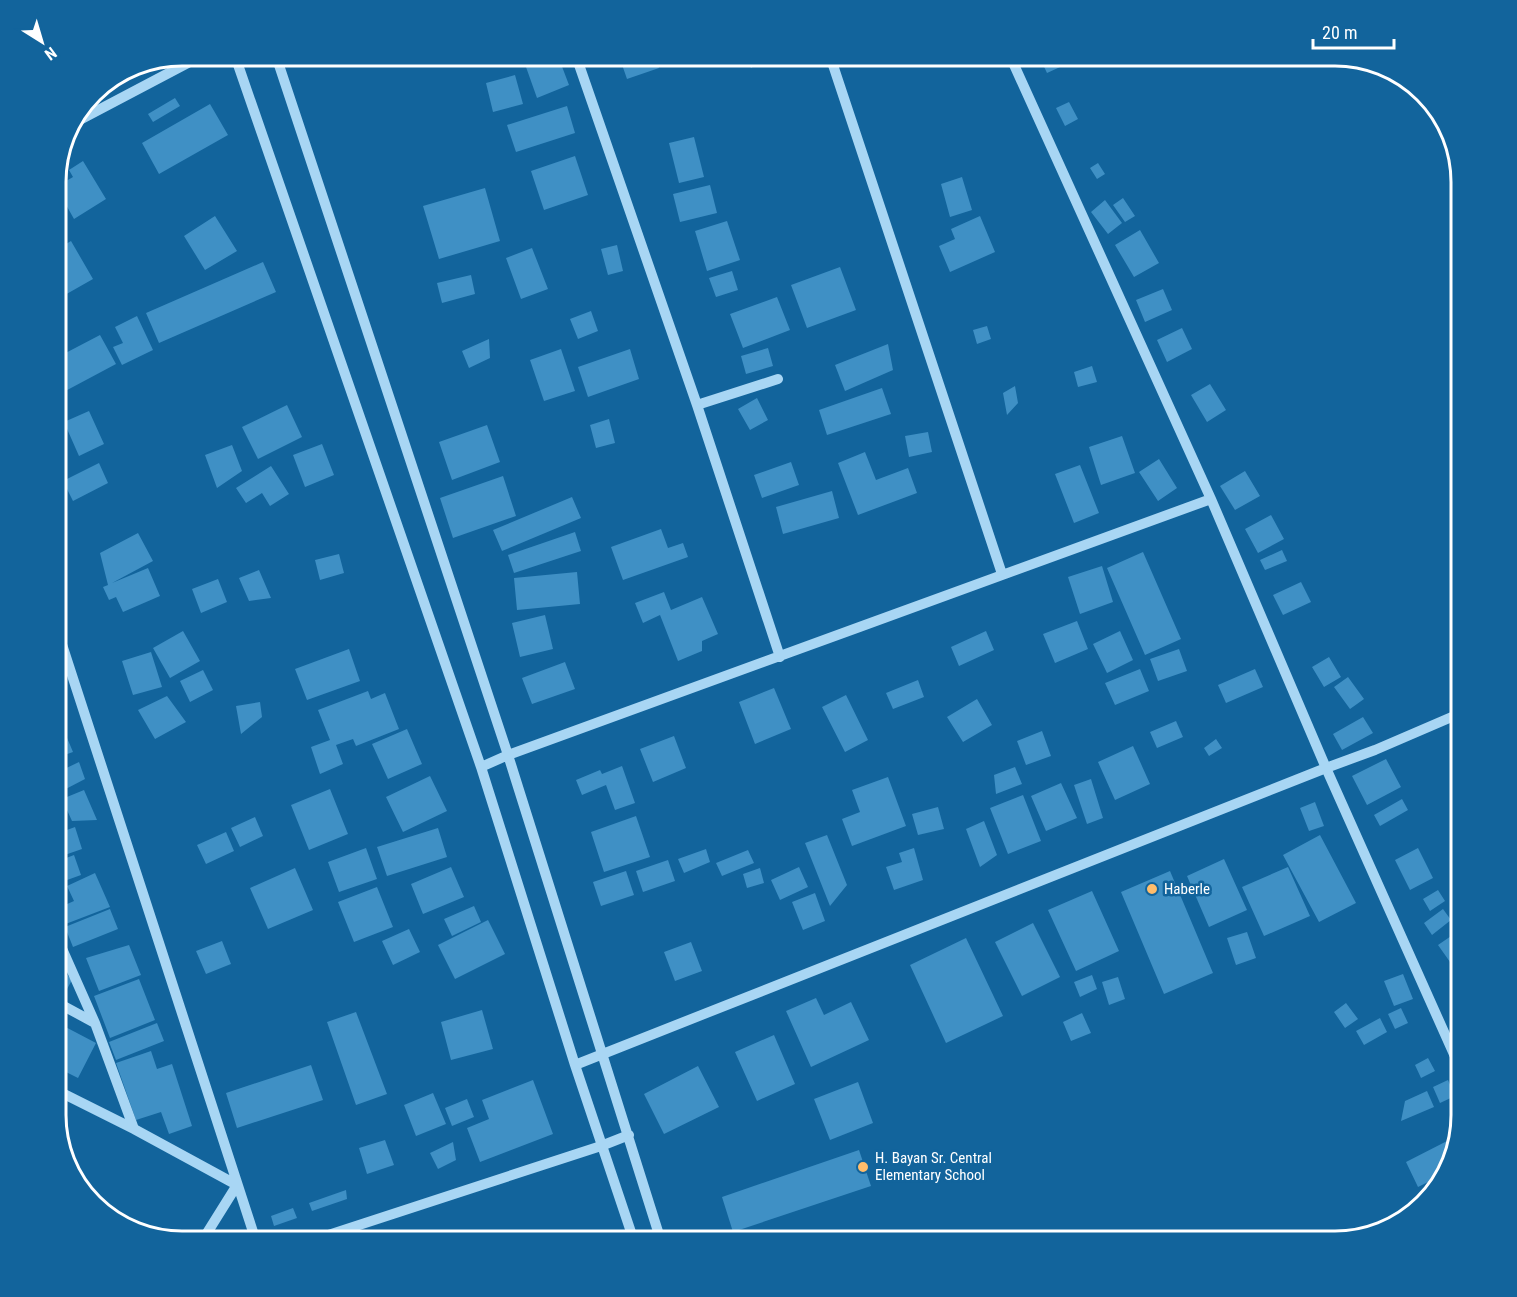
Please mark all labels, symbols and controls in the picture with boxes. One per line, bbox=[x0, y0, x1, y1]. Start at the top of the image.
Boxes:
north arrow bbox=[12, 12, 72, 72]
scale bar bbox=[1313, 12, 1394, 50]
text: 20 m bbox=[1322, 22, 1357, 43]
text: N bbox=[41, 43, 60, 64]
place label: Haberle bbox=[1164, 880, 1210, 898]
marker: Haberle bbox=[1145, 882, 1159, 896]
place label: H. Bayan Sr. Central Elementary School bbox=[875, 1149, 992, 1184]
marker: H. Bayan Sr. Central Elementary School bbox=[856, 1160, 870, 1174]

